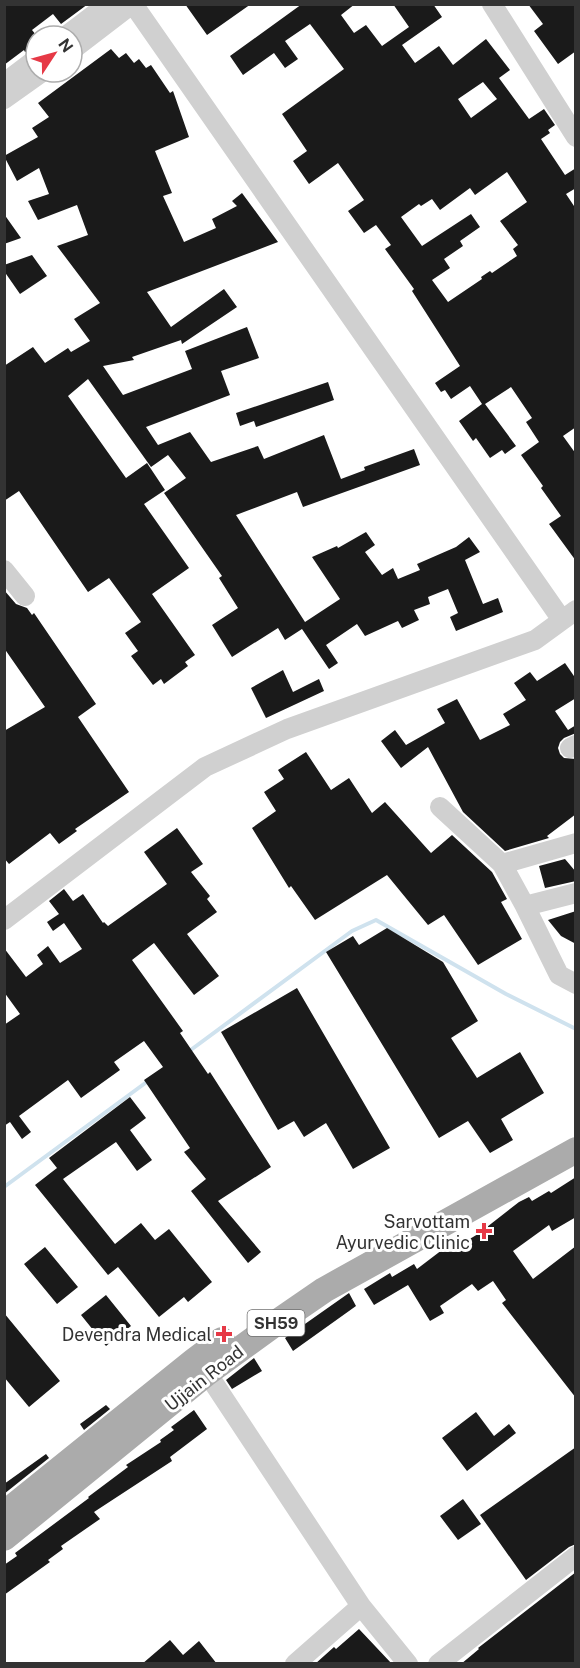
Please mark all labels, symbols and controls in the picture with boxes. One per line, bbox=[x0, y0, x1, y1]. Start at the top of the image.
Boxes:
north arrow bbox=[24, 24, 84, 84]
text: N bbox=[54, 35, 77, 56]
place label: Sarvottam Ayurvedic Clinic bbox=[335, 1211, 470, 1253]
marker: Sarvottam Ayurvedic Clinic bbox=[475, 1222, 493, 1240]
road number: SH59 bbox=[248, 1310, 304, 1336]
place label: Devendra Medical bbox=[62, 1324, 212, 1345]
marker: Devendra Medical bbox=[217, 1327, 231, 1341]
street label: Ujjain Road bbox=[161, 1341, 247, 1415]

